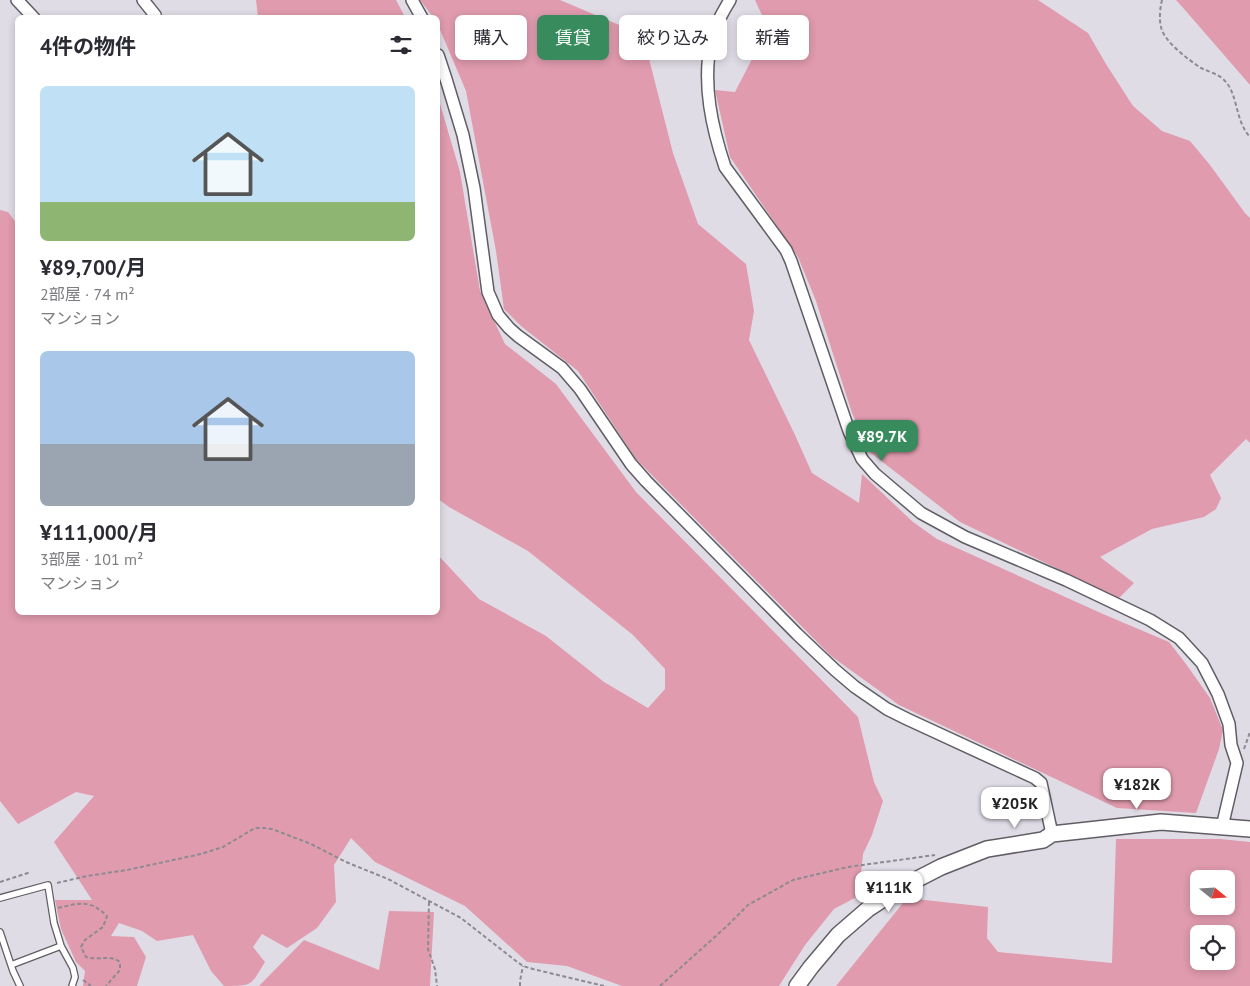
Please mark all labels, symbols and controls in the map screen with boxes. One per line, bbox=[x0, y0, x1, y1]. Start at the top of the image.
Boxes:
chip: 購入 bbox=[455, 15, 527, 60]
chip: 賃貸 bbox=[537, 15, 609, 60]
chip: 絞り込み bbox=[619, 15, 727, 60]
chip: 新着 bbox=[737, 15, 809, 60]
icon: filters bbox=[387, 31, 415, 59]
text: 4件の物件 bbox=[40, 33, 136, 60]
icon: home bbox=[183, 119, 273, 209]
text: ¥89,700/月 bbox=[40, 254, 146, 281]
text: 2部屋 · 74 m² bbox=[40, 284, 135, 304]
text: マンション bbox=[40, 308, 120, 328]
icon: home bbox=[183, 384, 273, 474]
pin: ¥89.7K bbox=[841, 420, 923, 462]
text: ¥89.7K bbox=[857, 426, 907, 446]
text: ¥111,000/月 bbox=[40, 519, 158, 546]
text: 3部屋 · 101 m² bbox=[40, 549, 143, 569]
text: マンション bbox=[40, 573, 120, 593]
pin: ¥182K bbox=[1102, 768, 1172, 810]
text: ¥182K bbox=[1114, 774, 1160, 794]
pin: ¥205K bbox=[980, 786, 1050, 829]
text: ¥205K bbox=[992, 793, 1038, 813]
pin: ¥111K bbox=[854, 870, 924, 913]
north arrow bbox=[1190, 870, 1235, 915]
map controls bbox=[1190, 870, 1235, 970]
text: ¥111K bbox=[866, 877, 912, 897]
button: locate bbox=[1190, 925, 1235, 970]

